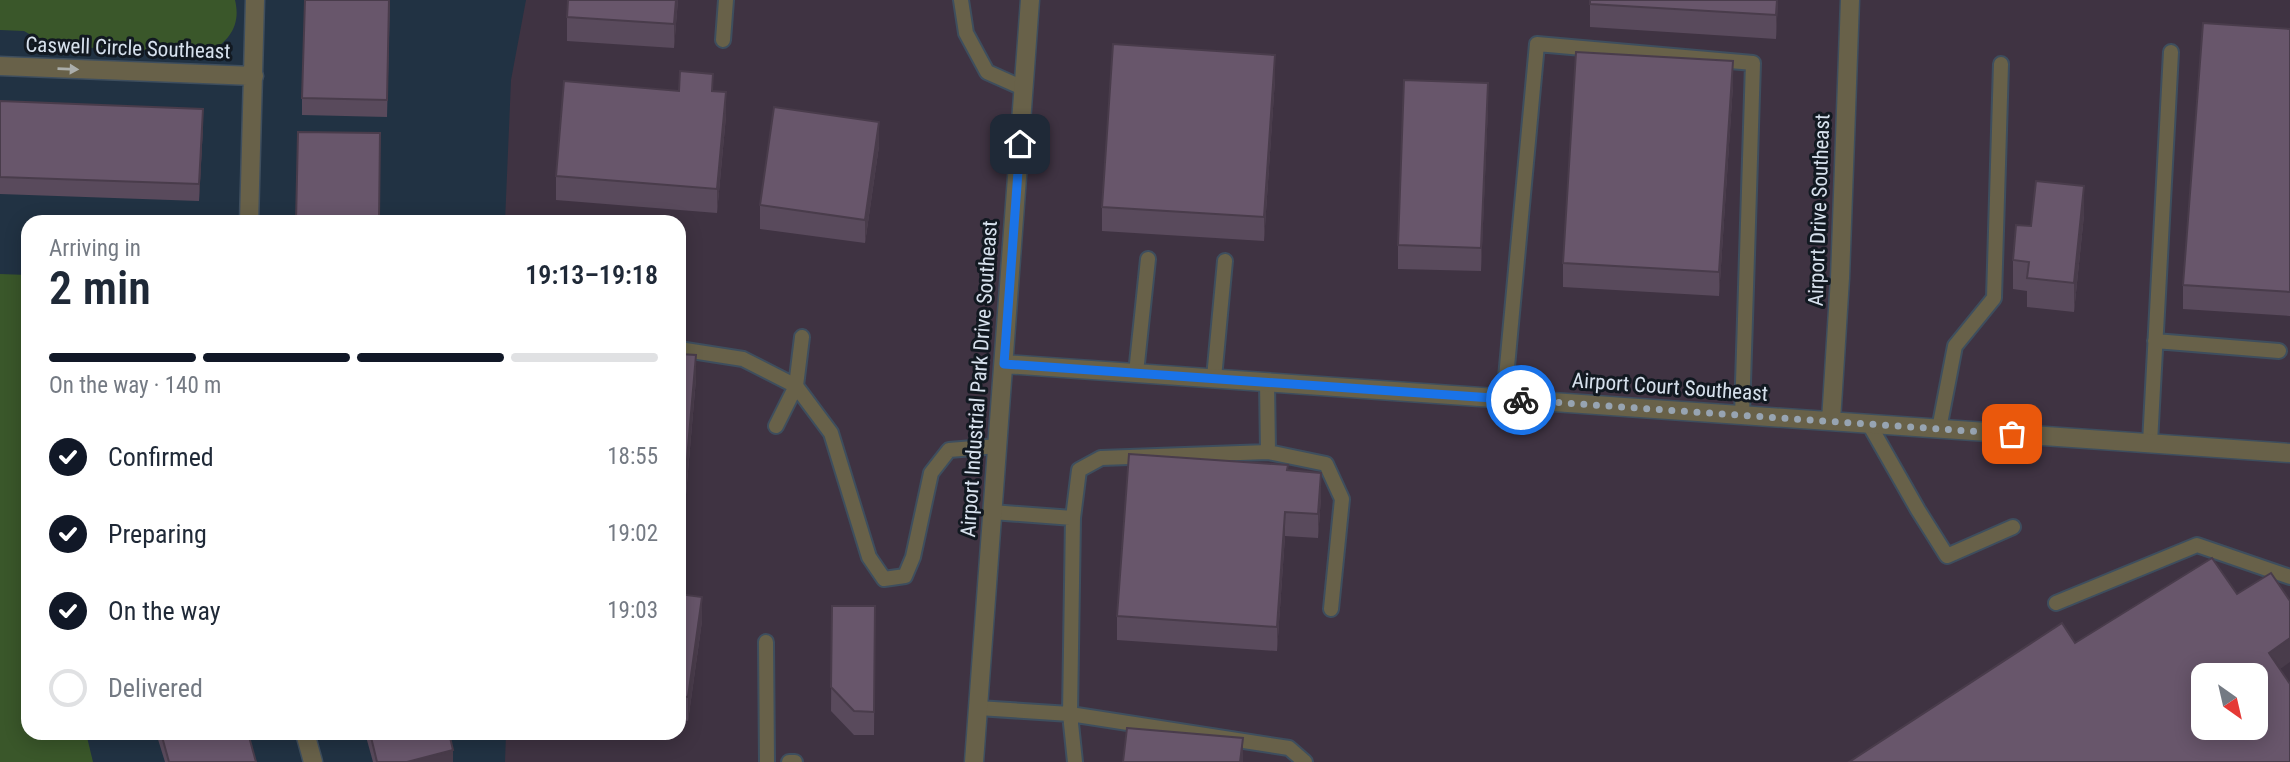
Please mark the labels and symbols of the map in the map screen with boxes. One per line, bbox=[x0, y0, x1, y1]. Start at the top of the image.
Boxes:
street label: Caswell Circle Southeast bbox=[25, 32, 231, 64]
one-way arrow bbox=[57, 63, 79, 74]
street label: Airport Drive Southeast bbox=[1804, 113, 1834, 307]
pin bbox=[990, 114, 1050, 174]
street label: Airport Industrial Park Drive Southeast bbox=[956, 220, 1002, 538]
courier bbox=[1486, 365, 1556, 435]
street label: Airport Court Southeast bbox=[1571, 368, 1769, 406]
pin bbox=[1982, 404, 2042, 464]
north arrow bbox=[2191, 663, 2268, 740]

